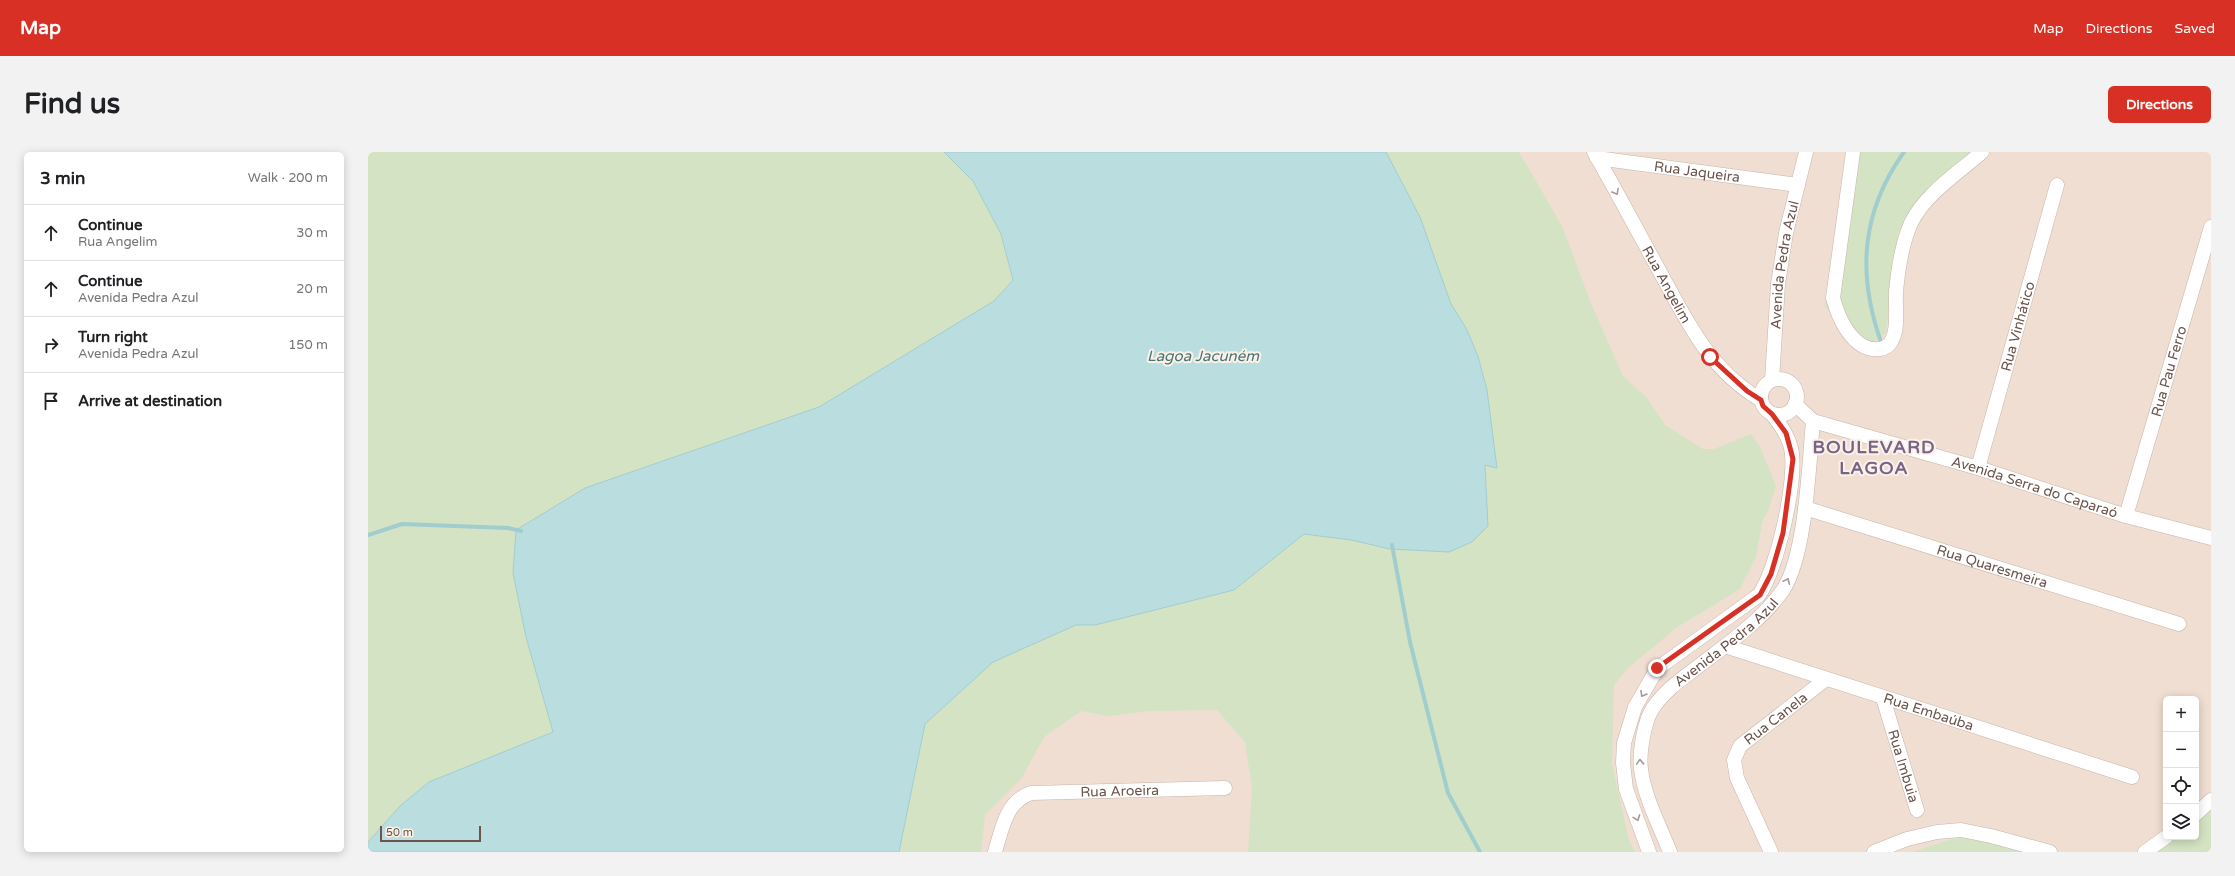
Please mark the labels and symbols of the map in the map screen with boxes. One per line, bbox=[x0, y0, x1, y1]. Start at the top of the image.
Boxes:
street label: Rua Jaqueira bbox=[1653, 157, 1741, 186]
one-way arrow bbox=[1611, 188, 1618, 195]
street label: Avenida Pedra Azul bbox=[1767, 199, 1802, 330]
street label: Rua Angelim bbox=[1639, 243, 1695, 326]
street label: Rua Vinhático bbox=[1997, 280, 2038, 373]
street label: Rua Pau Ferro bbox=[2147, 324, 2190, 419]
water label: Lagoa Jacuném bbox=[1147, 347, 1260, 365]
route start bbox=[1701, 348, 1719, 366]
district label: BOULEVARD LAGOA bbox=[1812, 436, 1936, 479]
street label: Avenida Serra do Caparaó bbox=[1950, 452, 2120, 521]
street label: Rua Quaresmeira bbox=[1935, 541, 2050, 591]
one-way arrow bbox=[1782, 578, 1790, 585]
street label: Avenida Pedra Azul bbox=[1671, 595, 1782, 690]
route end bbox=[1648, 659, 1666, 677]
street label: Rua Canela bbox=[1741, 688, 1811, 748]
one-way arrow bbox=[1640, 689, 1647, 697]
street label: Rua Embaúba bbox=[1882, 689, 1976, 734]
street label: Rua Imbuia bbox=[1885, 727, 1923, 805]
one-way arrow bbox=[1636, 759, 1645, 765]
street label: Rua Aroeira bbox=[1080, 781, 1159, 800]
one-way arrow bbox=[1632, 814, 1640, 821]
scale bar bbox=[380, 824, 481, 843]

